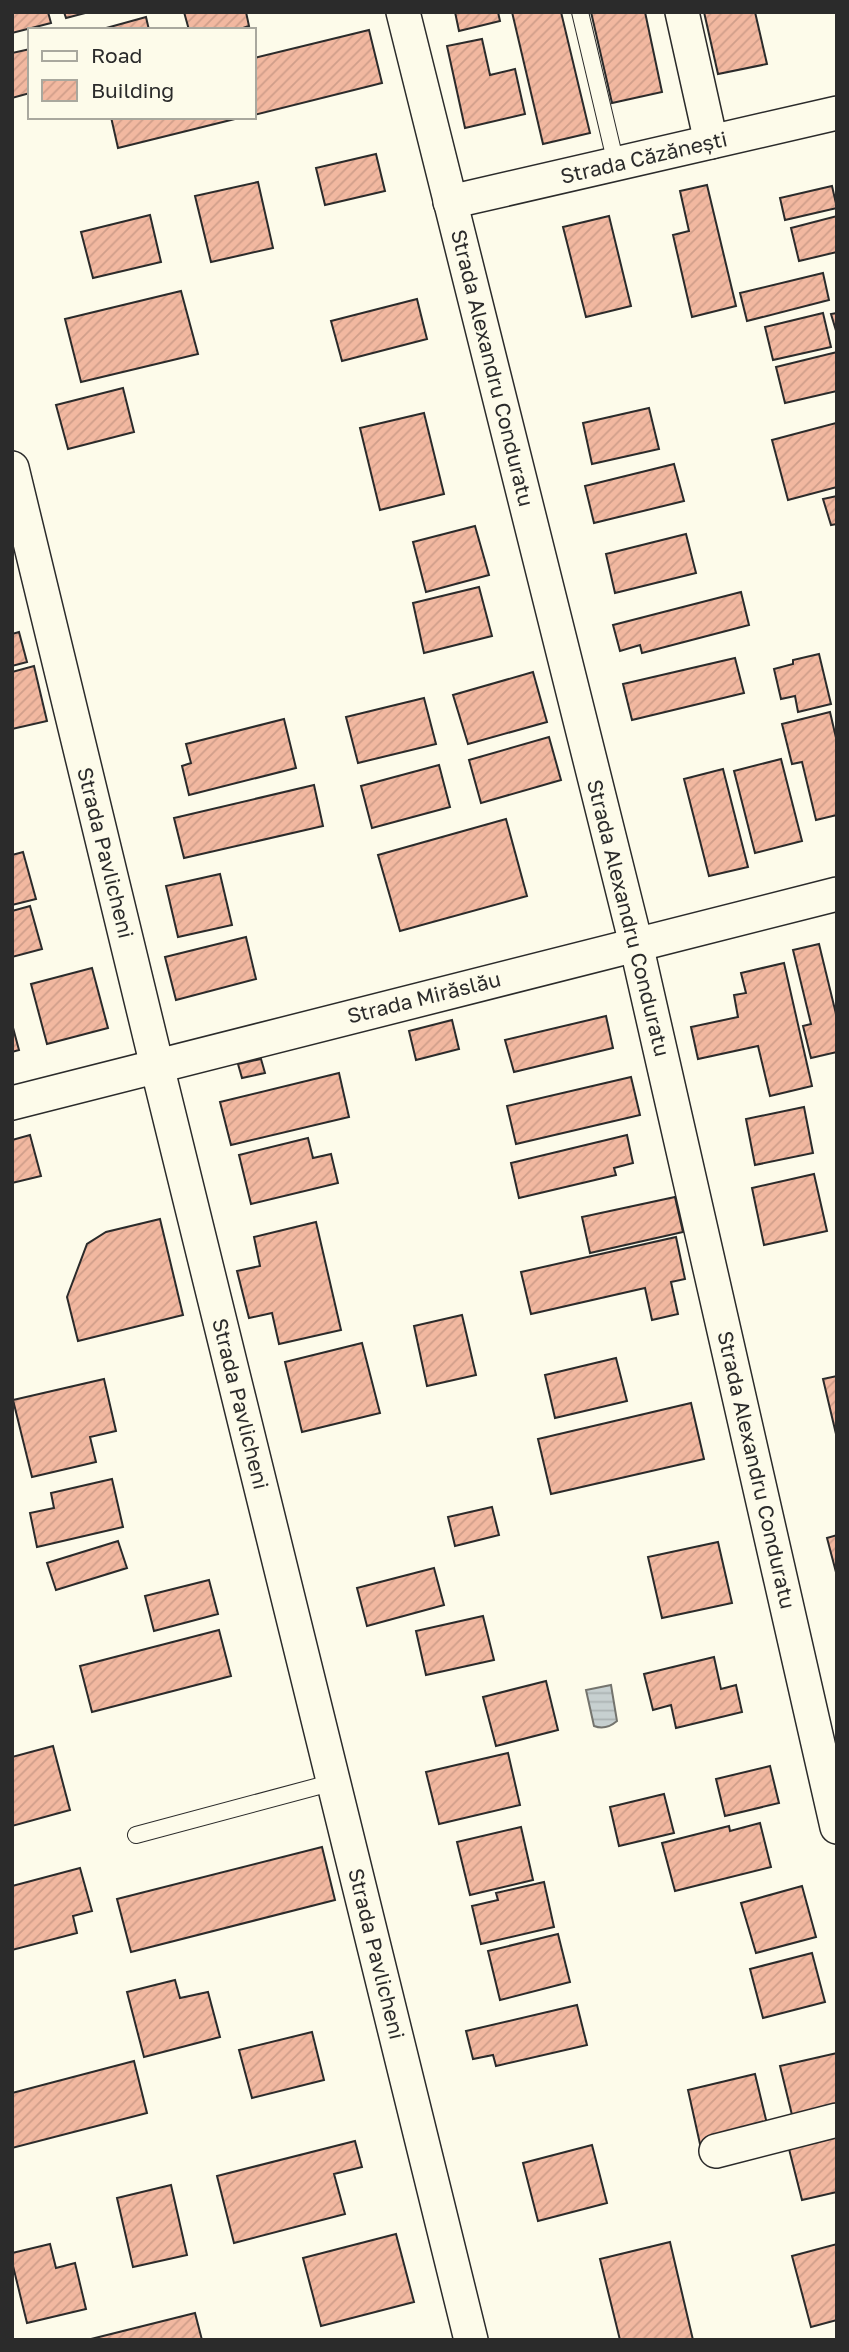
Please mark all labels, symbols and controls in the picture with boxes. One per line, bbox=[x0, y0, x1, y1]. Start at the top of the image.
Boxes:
legend bbox=[28, 28, 256, 119]
text: Road bbox=[91, 42, 142, 68]
text: Building bbox=[91, 77, 174, 103]
street label: Strada Căzănești bbox=[558, 125, 730, 189]
street label: Strada Alexandru Conduratu bbox=[446, 227, 540, 509]
street label: Strada Pavlicheni bbox=[72, 764, 140, 941]
street label: Strada Alexandru Conduratu bbox=[582, 777, 676, 1059]
street label: Strada Mirăslău bbox=[344, 965, 503, 1029]
street label: Strada Pavlicheni bbox=[207, 1315, 275, 1492]
street label: Strada Alexandru Conduratu bbox=[712, 1328, 802, 1611]
street label: Strada Pavlicheni bbox=[343, 1865, 411, 2042]

